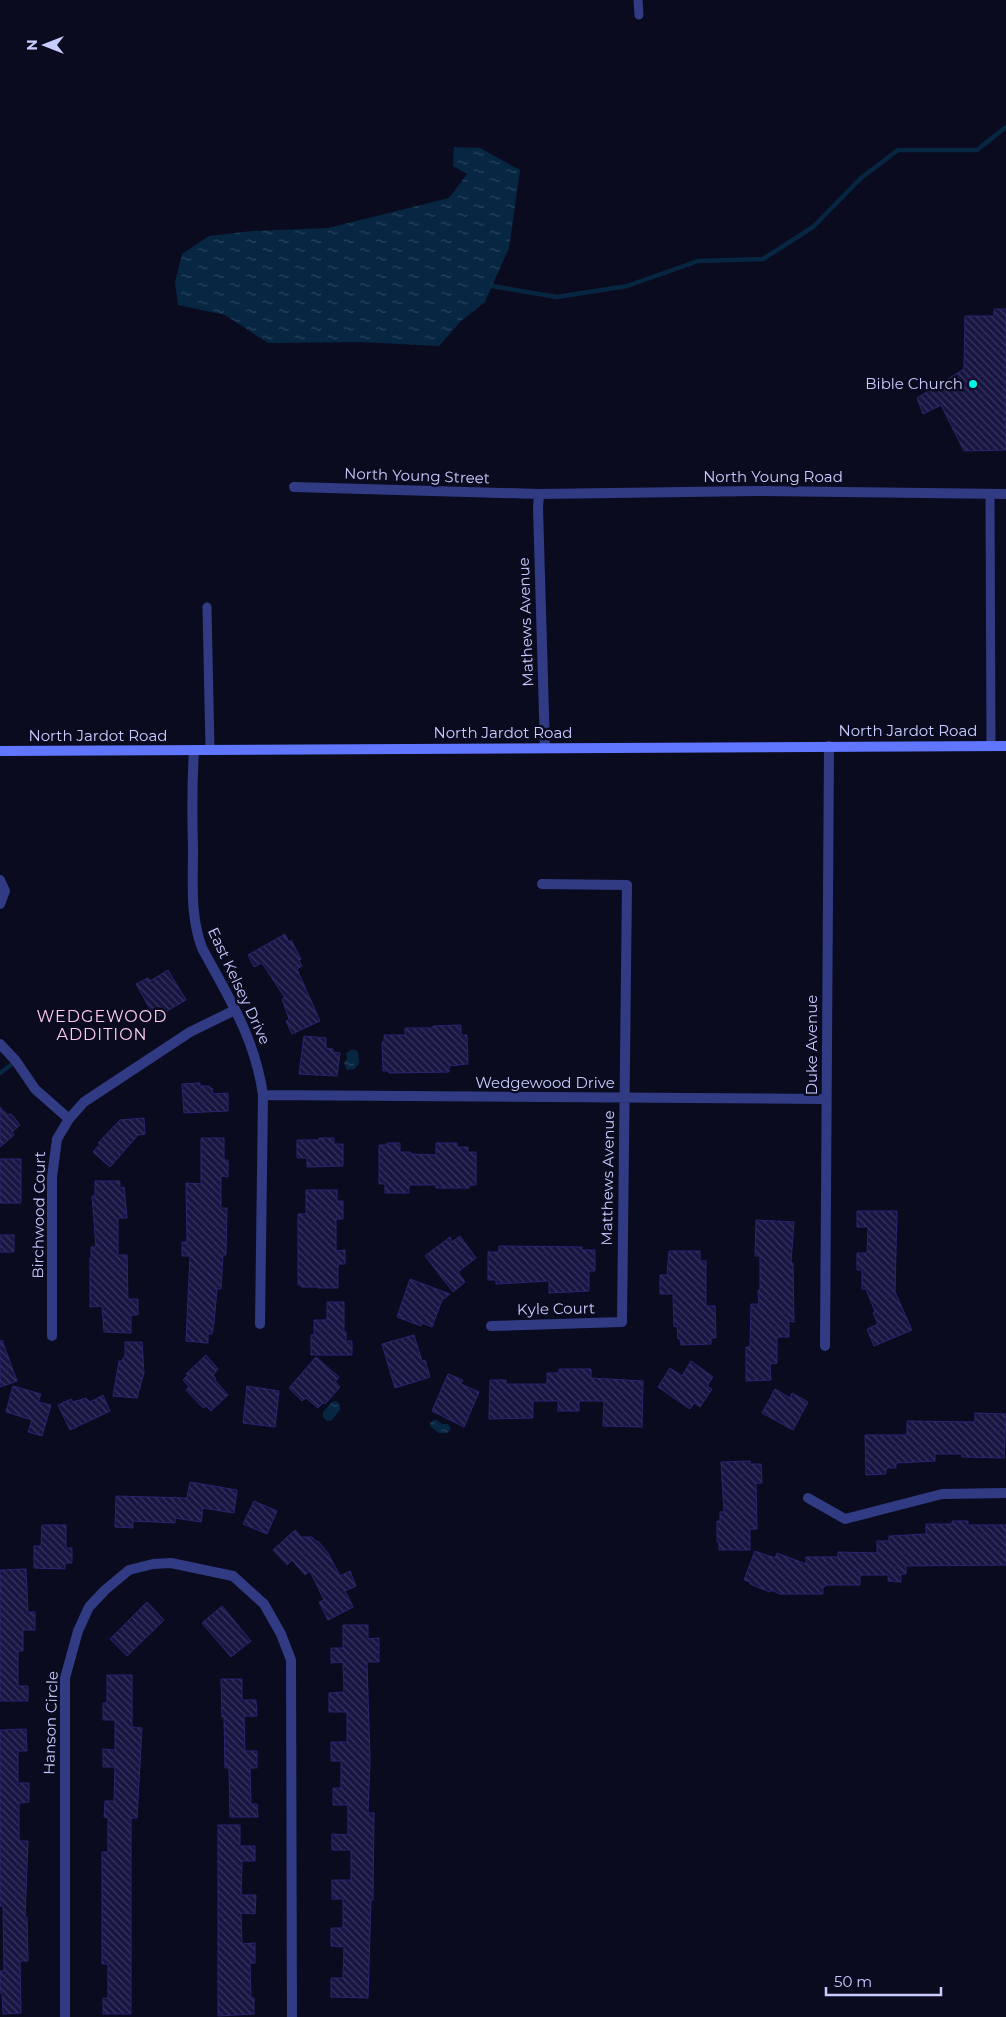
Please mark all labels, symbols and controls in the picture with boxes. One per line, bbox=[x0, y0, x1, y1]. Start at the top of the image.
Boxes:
north arrow bbox=[20, 20, 70, 70]
text: N bbox=[23, 39, 41, 51]
place label: Bible Church bbox=[865, 374, 963, 393]
marker: Bible Church bbox=[967, 378, 979, 390]
street label: North Young Street bbox=[344, 463, 490, 488]
street label: North Young Road bbox=[703, 467, 843, 486]
street label: Mathews Avenue bbox=[514, 557, 537, 687]
street label: North Jardot Road bbox=[838, 721, 978, 740]
street label: North Jardot Road bbox=[433, 723, 573, 742]
street label: North Jardot Road bbox=[28, 726, 168, 745]
street label: East Kelsey Drive bbox=[204, 924, 275, 1047]
street label: Duke Avenue bbox=[802, 995, 821, 1095]
district label: WEDGEWOOD ADDITION bbox=[37, 1007, 167, 1044]
street label: Wedgewood Drive bbox=[475, 1073, 615, 1092]
street label: Matthews Avenue bbox=[597, 1110, 618, 1246]
street label: Birchwood Court bbox=[28, 1151, 49, 1279]
street label: Kyle Court bbox=[517, 1298, 595, 1319]
street label: Hanson Circle bbox=[39, 1671, 62, 1775]
scale bar bbox=[826, 1964, 941, 1996]
text: 50 m bbox=[834, 1972, 872, 1991]

